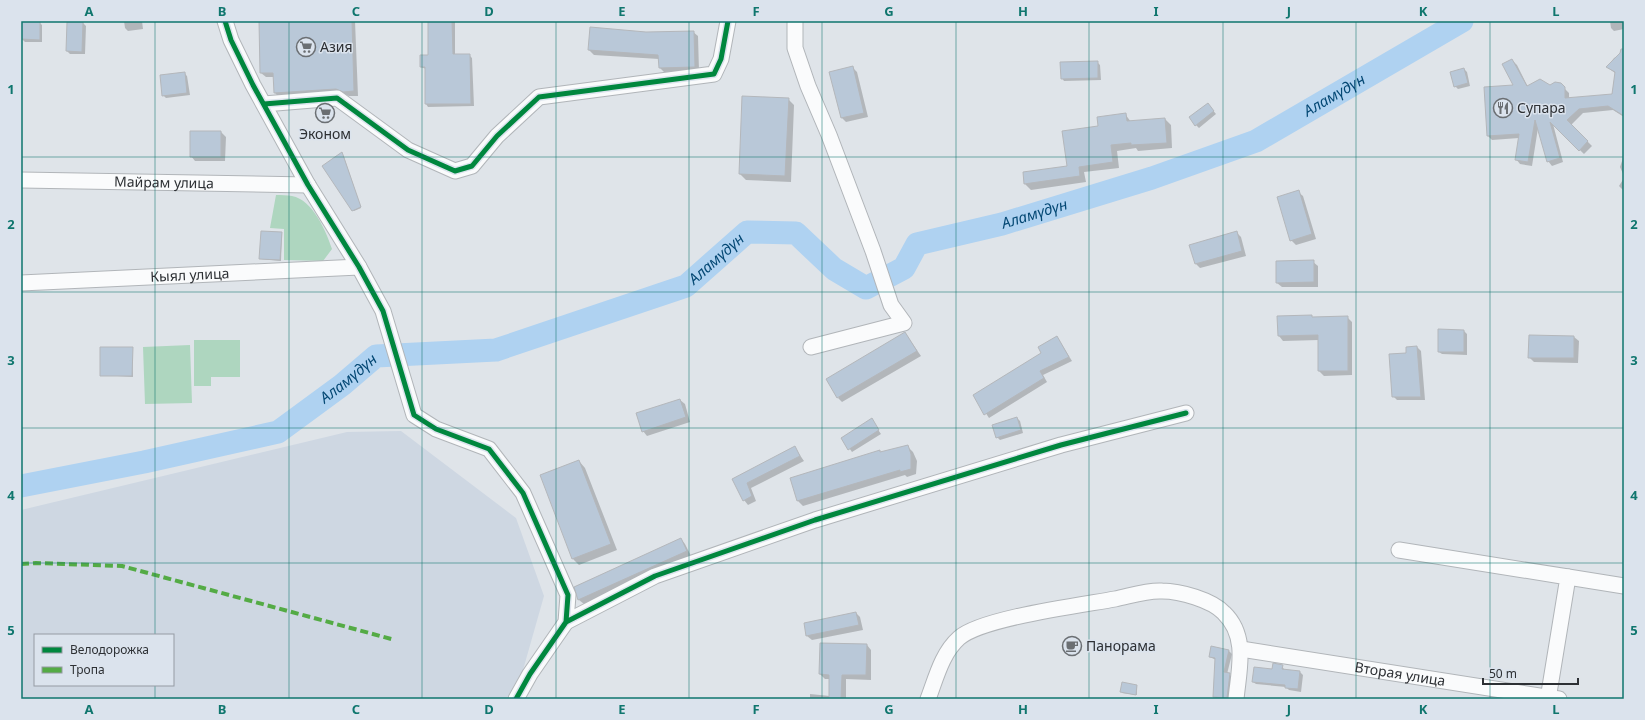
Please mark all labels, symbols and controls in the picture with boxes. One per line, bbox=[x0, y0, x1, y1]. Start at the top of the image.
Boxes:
text: A bbox=[85, 2, 94, 20]
text: B bbox=[218, 2, 226, 20]
text: C bbox=[352, 2, 360, 20]
text: D bbox=[484, 2, 494, 20]
text: E bbox=[618, 2, 626, 20]
text: F bbox=[752, 2, 760, 20]
text: G bbox=[884, 2, 894, 20]
text: H bbox=[1018, 2, 1028, 20]
text: I bbox=[1153, 2, 1159, 20]
text: J bbox=[1286, 2, 1291, 20]
text: K bbox=[1419, 2, 1428, 20]
text: L bbox=[1552, 2, 1560, 20]
supermarket icon: Азия bbox=[295, 36, 317, 58]
place label: Азия bbox=[320, 37, 353, 56]
water label: Аламүдүн bbox=[1299, 68, 1369, 121]
text: 1 bbox=[7, 80, 15, 98]
text: 1 bbox=[1630, 80, 1638, 98]
restaurant icon: Супара bbox=[1492, 97, 1514, 119]
place label: Супара bbox=[1517, 98, 1566, 117]
supermarket icon: Эконом bbox=[314, 102, 336, 124]
place label: Эконом bbox=[299, 124, 351, 143]
street label: Майрам улица bbox=[114, 172, 214, 192]
water label: Аламүдүн bbox=[998, 193, 1070, 233]
text: 2 bbox=[7, 215, 15, 233]
text: 2 bbox=[1630, 215, 1638, 233]
water label: Аламүдүн bbox=[683, 228, 748, 289]
street label: Кыял улица bbox=[150, 263, 230, 286]
water label: Аламүдүн bbox=[314, 348, 381, 408]
text: 3 bbox=[7, 351, 15, 369]
text: 3 bbox=[1630, 351, 1638, 369]
text: 4 bbox=[7, 486, 15, 504]
text: 4 bbox=[1630, 486, 1638, 504]
text: 5 bbox=[7, 621, 15, 639]
text: 5 bbox=[1630, 621, 1638, 639]
legend bbox=[34, 634, 174, 686]
cafe icon: Панорама bbox=[1061, 635, 1083, 657]
place label: Панорама bbox=[1086, 636, 1156, 655]
text: Велодорожка bbox=[70, 641, 149, 658]
street label: Вторая улица bbox=[1353, 657, 1447, 690]
scale bar bbox=[1483, 660, 1578, 686]
text: Тропа bbox=[70, 661, 105, 678]
text: 50 m bbox=[1489, 665, 1517, 682]
text: A bbox=[85, 700, 94, 718]
text: B bbox=[218, 700, 226, 718]
text: C bbox=[352, 700, 360, 718]
text: D bbox=[484, 700, 494, 718]
text: E bbox=[618, 700, 626, 718]
text: F bbox=[752, 700, 760, 718]
text: G bbox=[884, 700, 894, 718]
text: H bbox=[1018, 700, 1028, 718]
text: I bbox=[1153, 700, 1159, 718]
text: J bbox=[1286, 700, 1291, 718]
text: K bbox=[1419, 700, 1428, 718]
text: L bbox=[1552, 700, 1560, 718]

